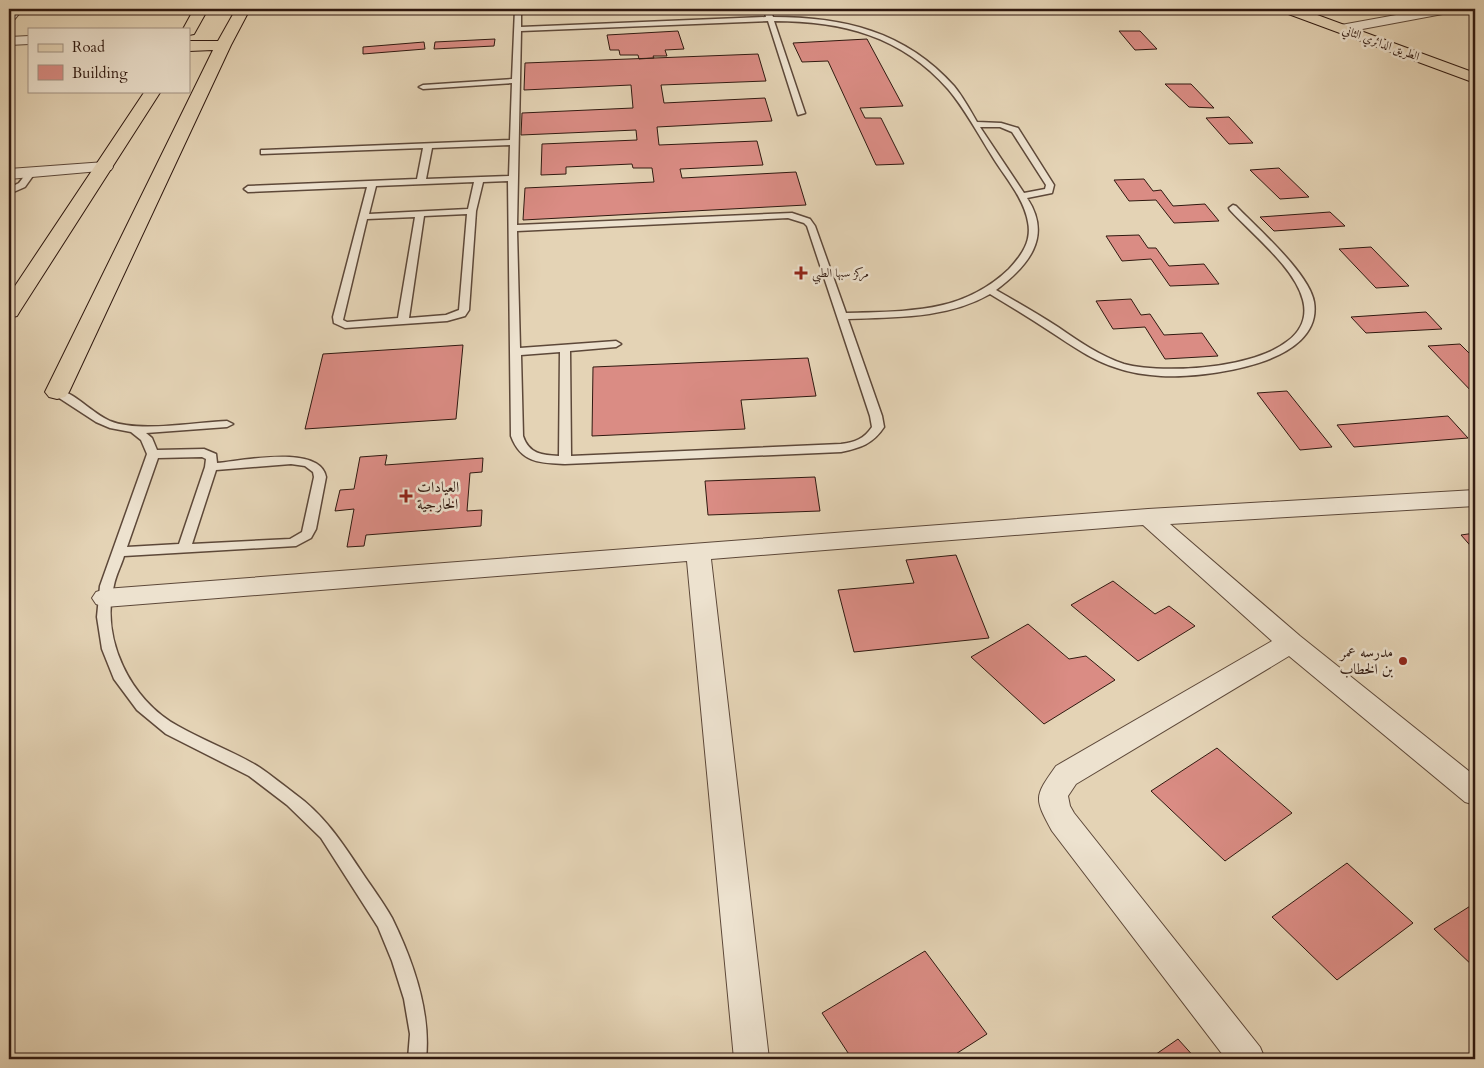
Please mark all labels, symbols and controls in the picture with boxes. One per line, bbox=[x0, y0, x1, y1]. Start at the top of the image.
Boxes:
street label: الطريق الدائري الثاني bbox=[1339, 22, 1422, 66]
legend bbox=[28, 28, 190, 92]
text: Road bbox=[72, 37, 105, 57]
text: Building bbox=[72, 63, 128, 83]
place label: مركز سبها الطبي bbox=[812, 265, 869, 285]
marker: مركز سبها الطبي bbox=[794, 266, 808, 280]
place label: العيادات الخارجية bbox=[417, 477, 459, 514]
marker: العيادات الخارجية bbox=[399, 489, 413, 503]
place label: مدرسه عمر بن الخطاب bbox=[1338, 642, 1393, 679]
marker: مدرسه عمر بن الخطاب bbox=[1397, 655, 1409, 667]

